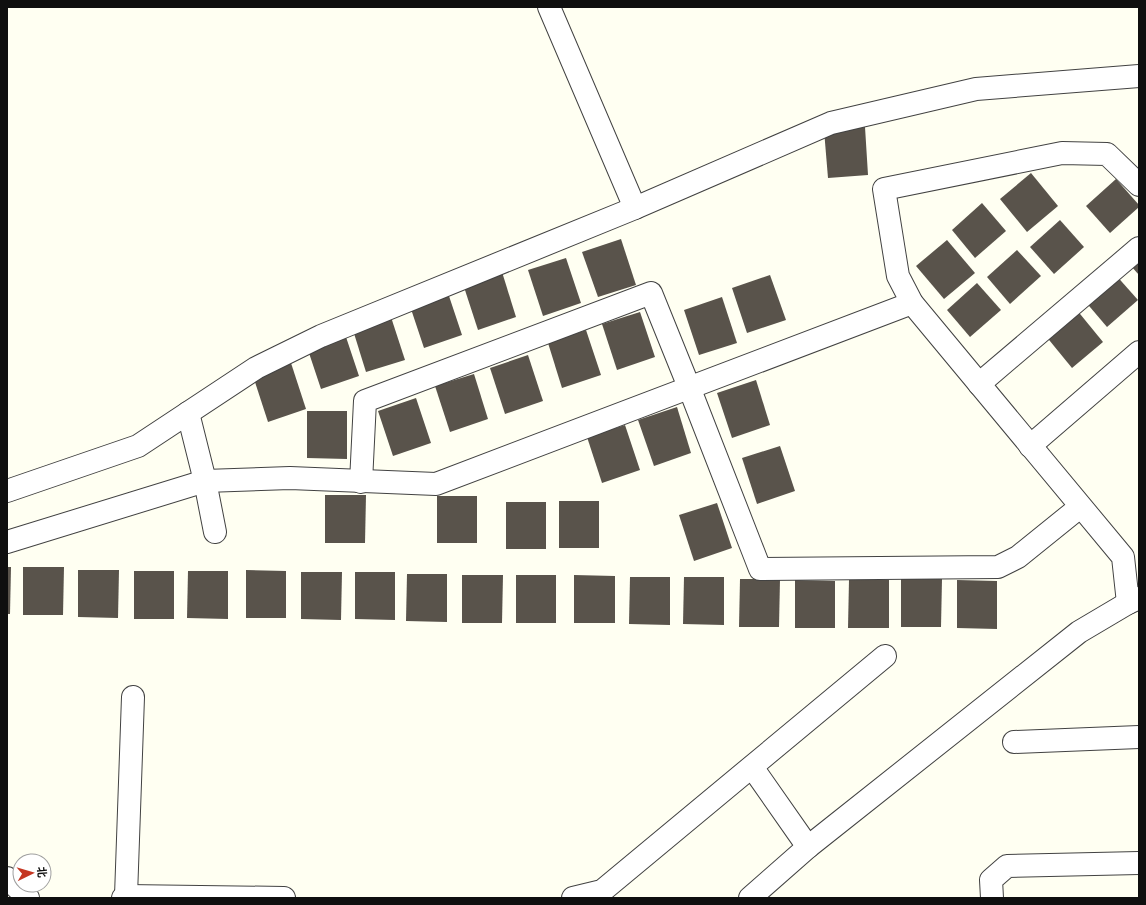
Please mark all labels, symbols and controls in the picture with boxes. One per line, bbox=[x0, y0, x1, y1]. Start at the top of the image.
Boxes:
north arrow bbox=[12, 853, 52, 893]
text: 北 bbox=[35, 866, 50, 878]

